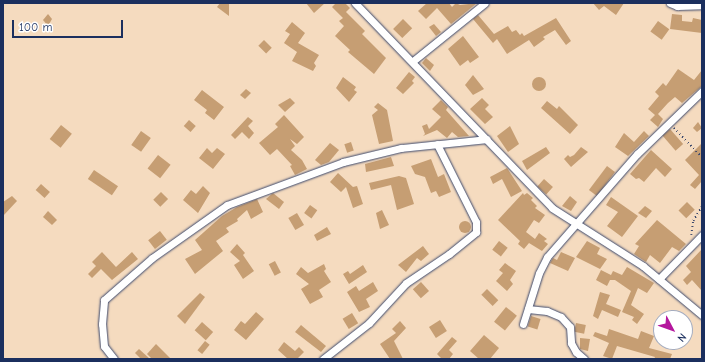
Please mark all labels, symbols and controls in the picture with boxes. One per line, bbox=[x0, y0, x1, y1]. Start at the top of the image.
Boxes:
scale bar bbox=[14, 12, 125, 38]
text: 100 m bbox=[19, 20, 52, 34]
north arrow bbox=[653, 310, 693, 350]
text: N bbox=[674, 331, 689, 345]

